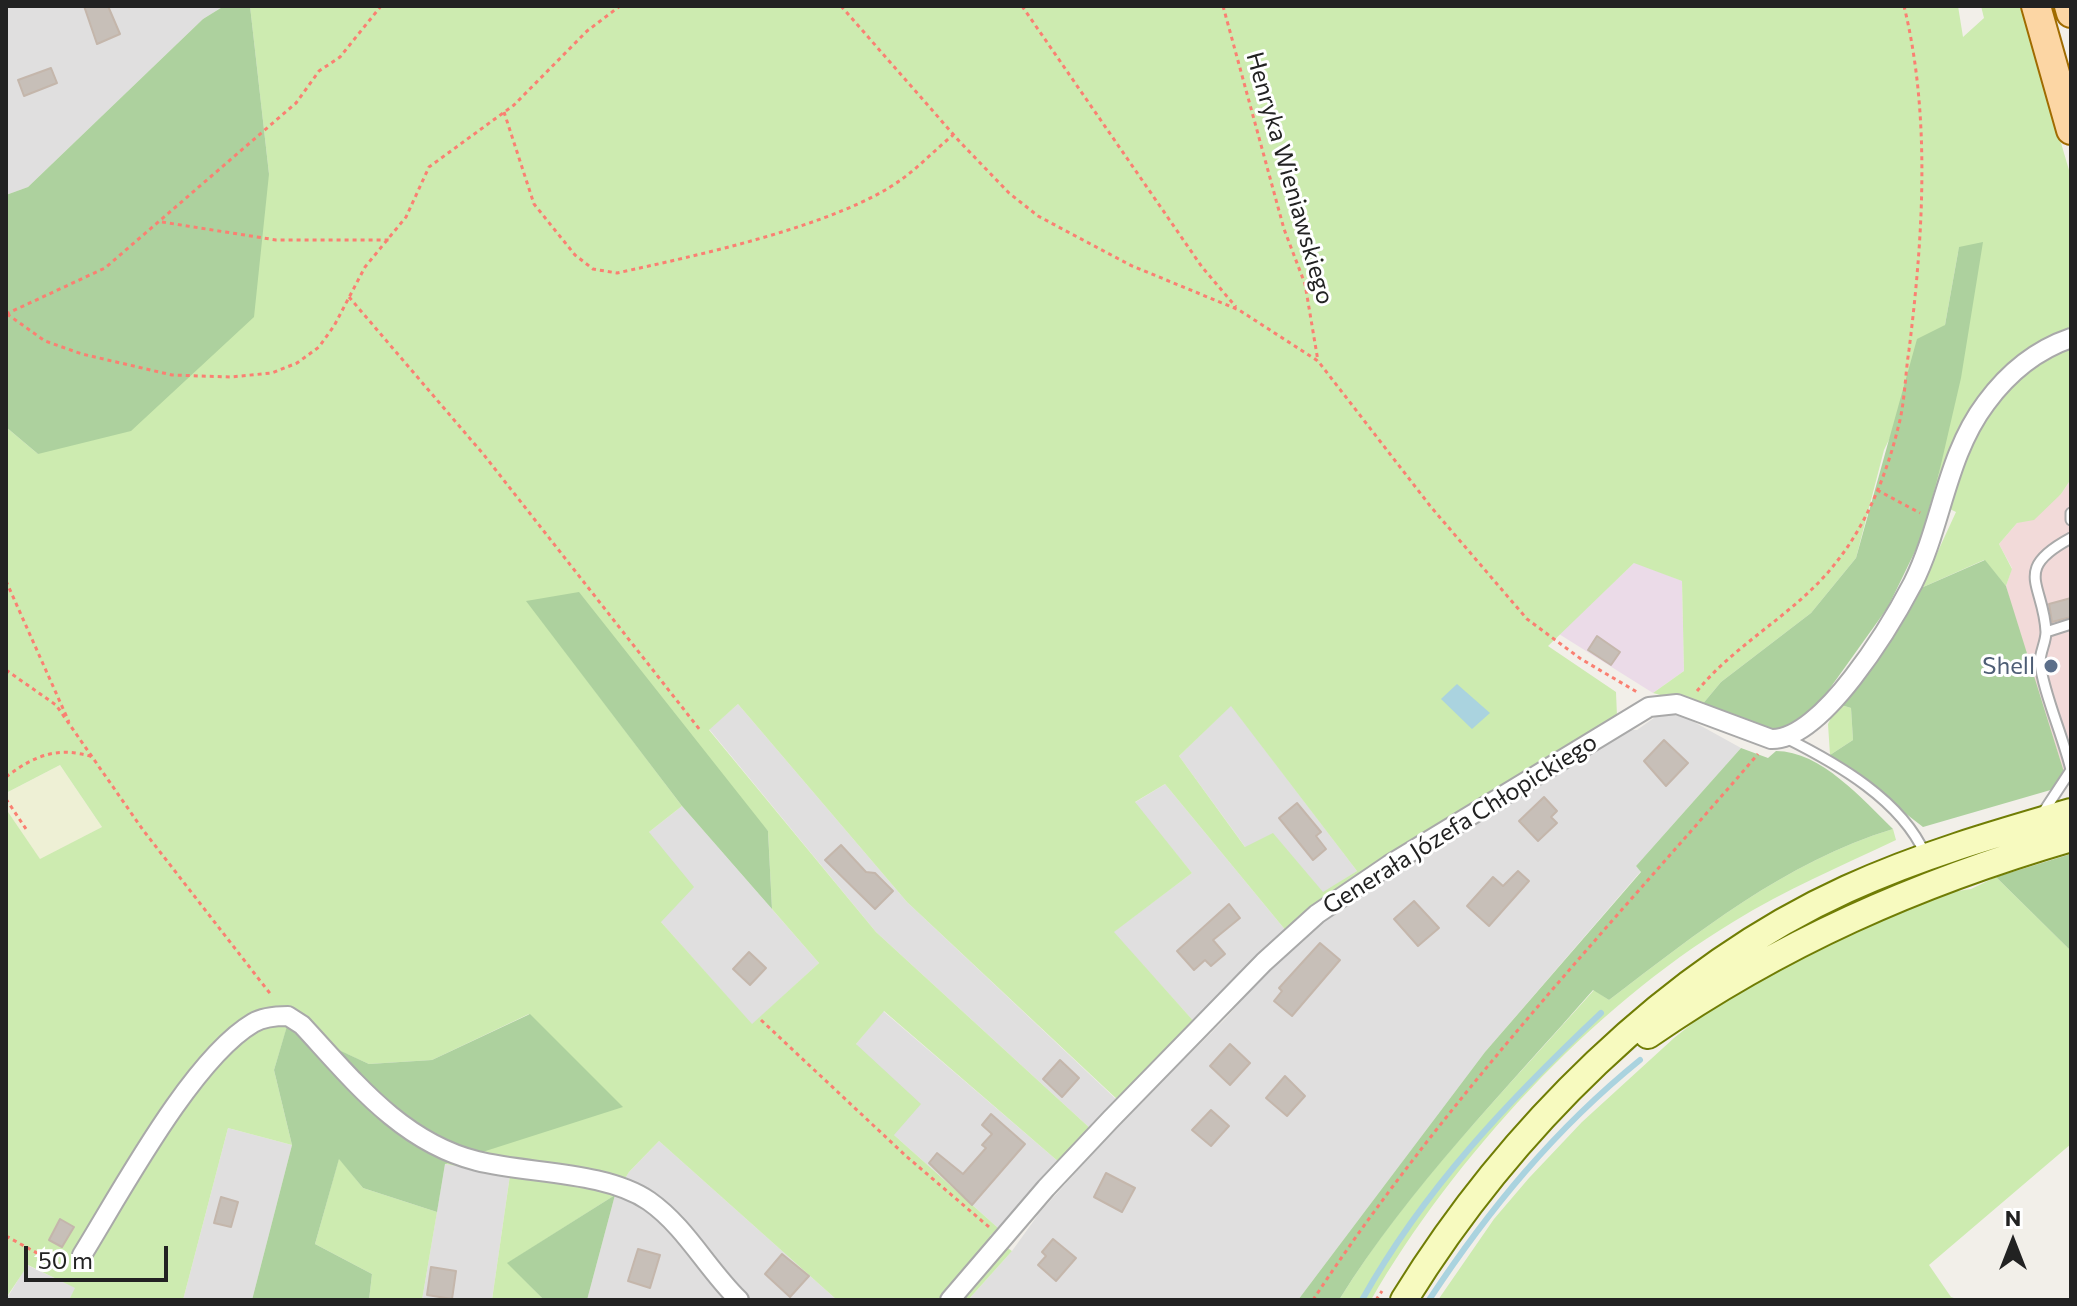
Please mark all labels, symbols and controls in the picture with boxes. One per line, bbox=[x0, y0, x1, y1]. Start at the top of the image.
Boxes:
street label: Henryka Wieniawskiego bbox=[1240, 49, 1340, 307]
place label: Shell bbox=[1982, 652, 2035, 680]
marker: Shell bbox=[2042, 657, 2060, 675]
street label: Generała Józefa Chłopickiego bbox=[1318, 728, 1602, 920]
north arrow bbox=[1973, 1202, 2053, 1282]
text: N bbox=[2005, 1204, 2021, 1231]
scale bar bbox=[28, 1230, 172, 1280]
text: 50 m bbox=[38, 1245, 93, 1274]

